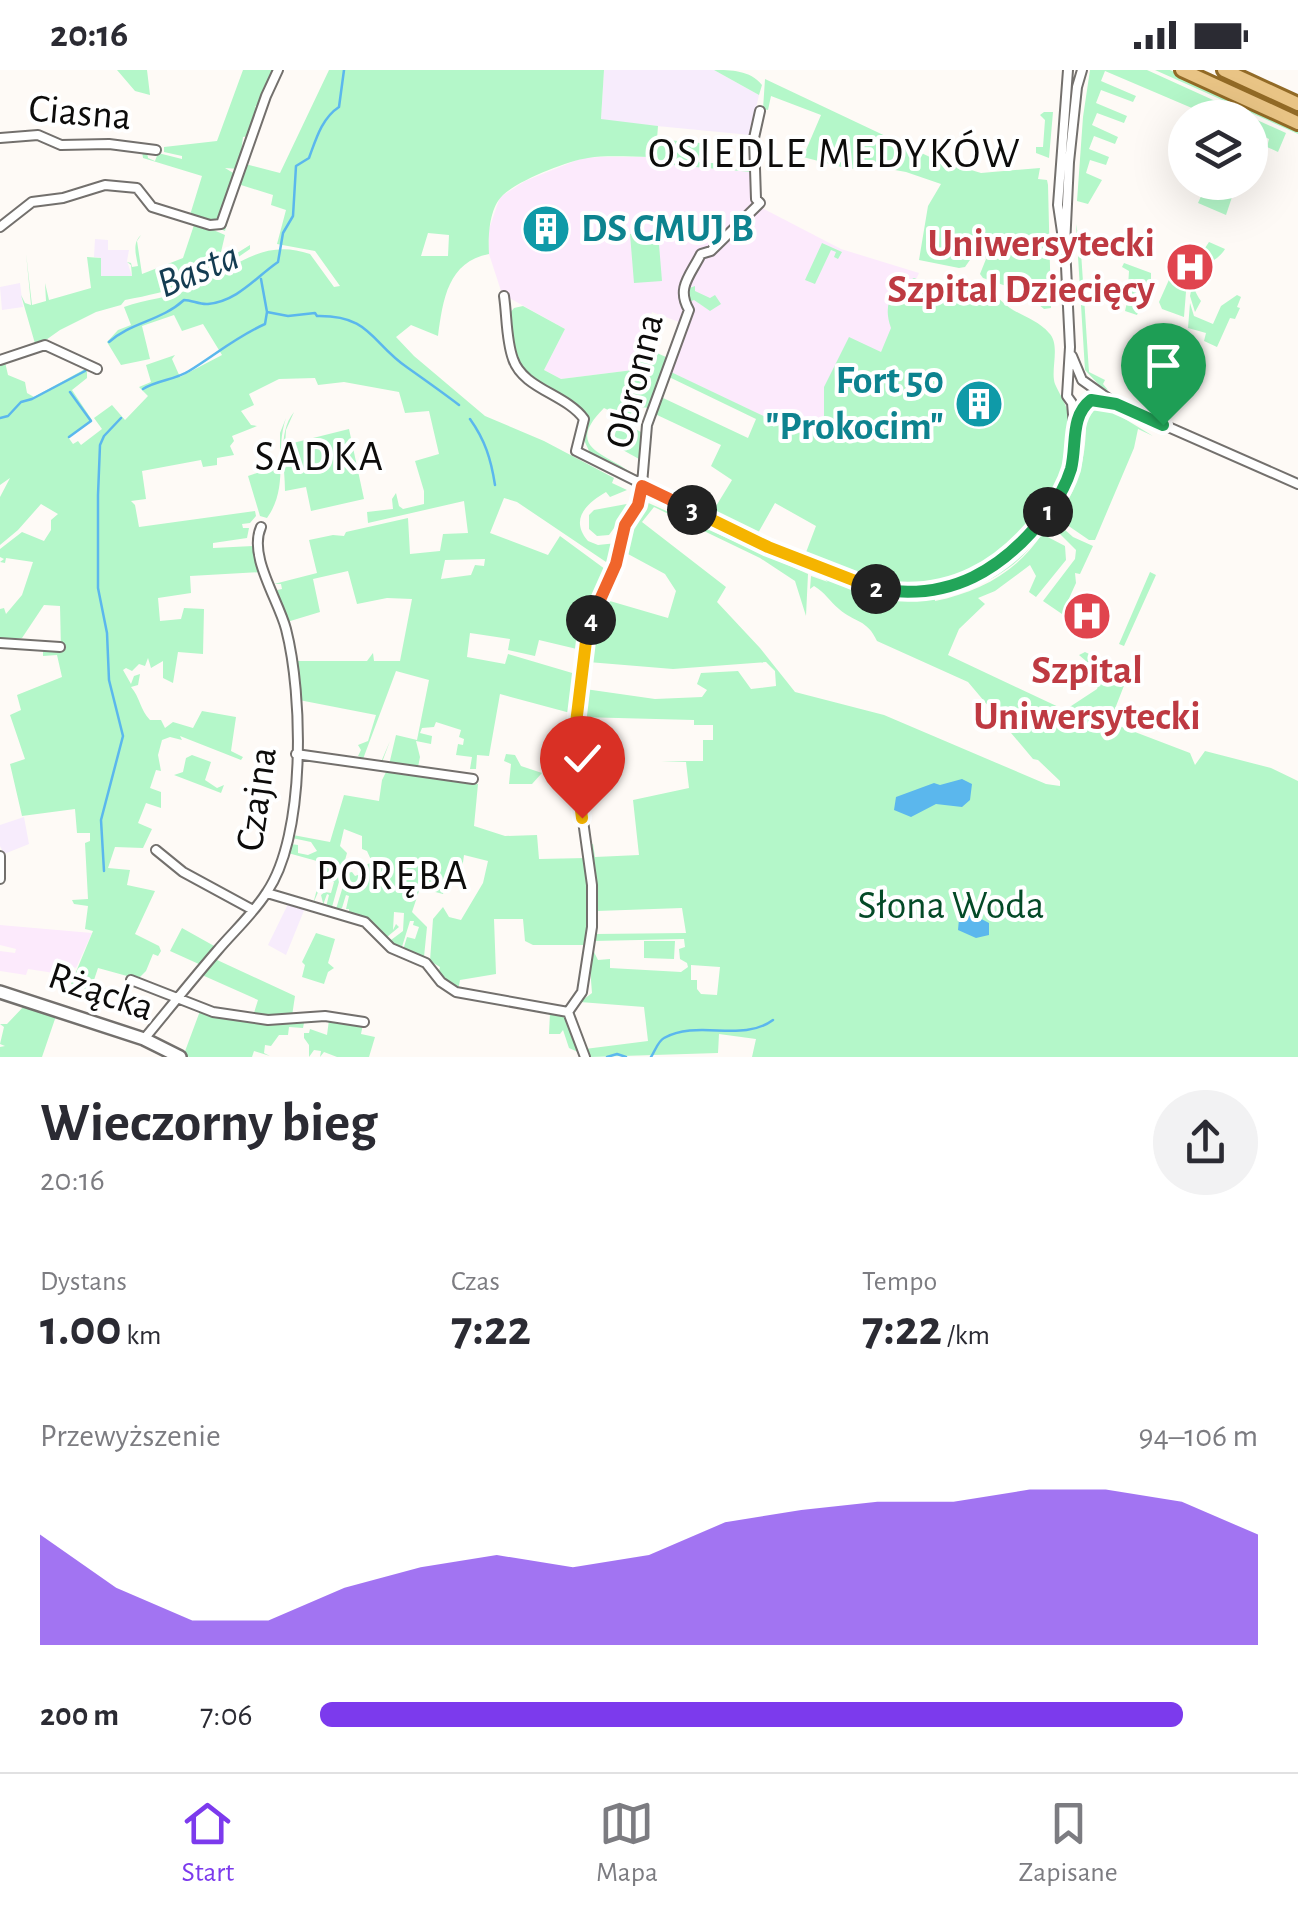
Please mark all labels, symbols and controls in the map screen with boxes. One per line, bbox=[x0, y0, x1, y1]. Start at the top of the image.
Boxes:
text: 20:16 bbox=[50, 16, 128, 54]
street label: Ciasna bbox=[27, 89, 133, 137]
map controls bbox=[1168, 100, 1268, 200]
button: layers bbox=[1168, 100, 1268, 200]
district label: OSIEDLE MEDYKÓW bbox=[648, 129, 1022, 175]
building icon: DS CMUJ B bbox=[520, 203, 572, 255]
place label: DS CMUJ B bbox=[581, 209, 754, 249]
place label: Uniwersytecki Szpital Dziecięcy bbox=[887, 224, 1155, 311]
water label: Basta bbox=[151, 235, 245, 305]
hospital icon: Uniwersytecki Szpital Dziecięcy bbox=[1164, 241, 1216, 293]
street label: Obronna bbox=[599, 310, 671, 452]
pin bbox=[1121, 323, 1206, 426]
icon: arrive bbox=[1136, 338, 1191, 393]
place label: Fort 50 "Prokocim" bbox=[765, 361, 944, 447]
building icon: Fort 50 "Prokocim" bbox=[953, 378, 1005, 430]
district label: SADKA bbox=[255, 436, 385, 478]
pin: 3 bbox=[667, 485, 717, 535]
pin: 1 bbox=[1023, 487, 1073, 537]
text: 3 bbox=[686, 496, 698, 524]
text: 1 bbox=[1043, 498, 1053, 526]
pin: 2 bbox=[851, 564, 901, 614]
text: 2 bbox=[869, 575, 883, 603]
hospital icon: Szpital Uniwersytecki bbox=[1061, 590, 1113, 642]
pin: 4 bbox=[566, 595, 616, 645]
text: 4 bbox=[584, 606, 598, 634]
place label: Szpital Uniwersytecki bbox=[973, 651, 1201, 737]
pin bbox=[540, 716, 625, 819]
icon: check bbox=[555, 731, 610, 786]
street label: Czajna bbox=[230, 744, 284, 854]
district label: PORĘBA bbox=[316, 855, 470, 898]
park label: Słona Woda bbox=[857, 886, 1045, 926]
street label: Rżącka bbox=[43, 955, 159, 1030]
button: share bbox=[1153, 1090, 1258, 1195]
text: Wieczorny bieg bbox=[40, 1096, 377, 1151]
text: 20:16 bbox=[40, 1164, 105, 1196]
text: Dystans bbox=[40, 1268, 127, 1296]
text: Czas bbox=[451, 1268, 500, 1296]
text: Tempo bbox=[862, 1268, 937, 1296]
text: 1.00 bbox=[40, 1304, 122, 1354]
text: 7:22 bbox=[451, 1304, 531, 1354]
text: 7:22 bbox=[862, 1304, 942, 1354]
text: km bbox=[122, 1322, 161, 1350]
text: /km bbox=[942, 1322, 990, 1350]
text: Przewyższenie bbox=[40, 1420, 221, 1452]
text: 94–106 m bbox=[1139, 1420, 1258, 1452]
text: 200 m bbox=[40, 1699, 119, 1731]
text: 7:06 bbox=[200, 1699, 253, 1731]
tab: Start bbox=[180, 1796, 235, 1890]
tab: Mapa bbox=[596, 1796, 658, 1890]
tab: Zapisane bbox=[1019, 1796, 1118, 1890]

